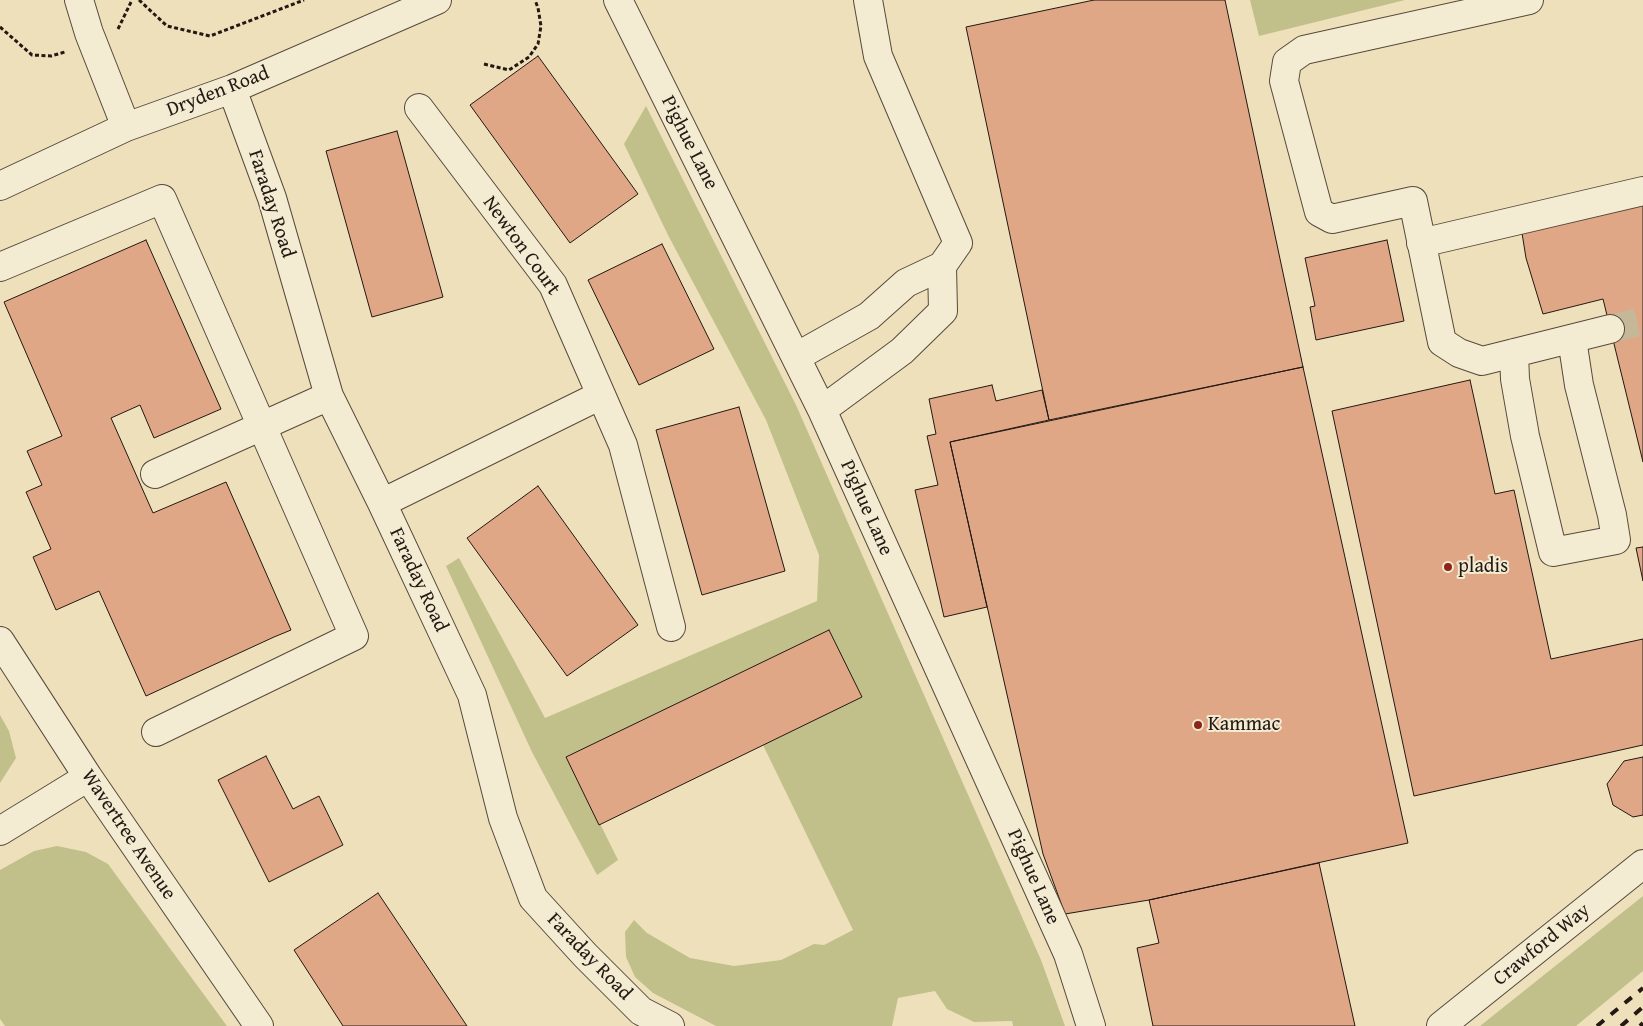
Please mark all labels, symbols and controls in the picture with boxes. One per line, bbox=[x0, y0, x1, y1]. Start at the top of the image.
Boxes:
street label: Dryden Road bbox=[163, 61, 273, 123]
street label: Pighue Lane bbox=[655, 92, 723, 194]
street label: Faraday Road bbox=[242, 147, 300, 261]
street label: Newton Court bbox=[477, 192, 565, 300]
street label: Pighue Lane bbox=[834, 457, 898, 559]
street label: Faraday Road bbox=[383, 524, 453, 636]
place label: pladis bbox=[1458, 555, 1508, 579]
marker: pladis bbox=[1442, 561, 1454, 573]
place label: Kammac bbox=[1208, 713, 1280, 737]
marker: Kammac bbox=[1192, 719, 1204, 731]
street label: Wavertree Avenue bbox=[76, 765, 180, 905]
street label: Pighue Lane bbox=[1001, 826, 1065, 928]
street label: Crawford Way bbox=[1489, 899, 1595, 991]
street label: Faraday Road bbox=[541, 908, 637, 1006]

